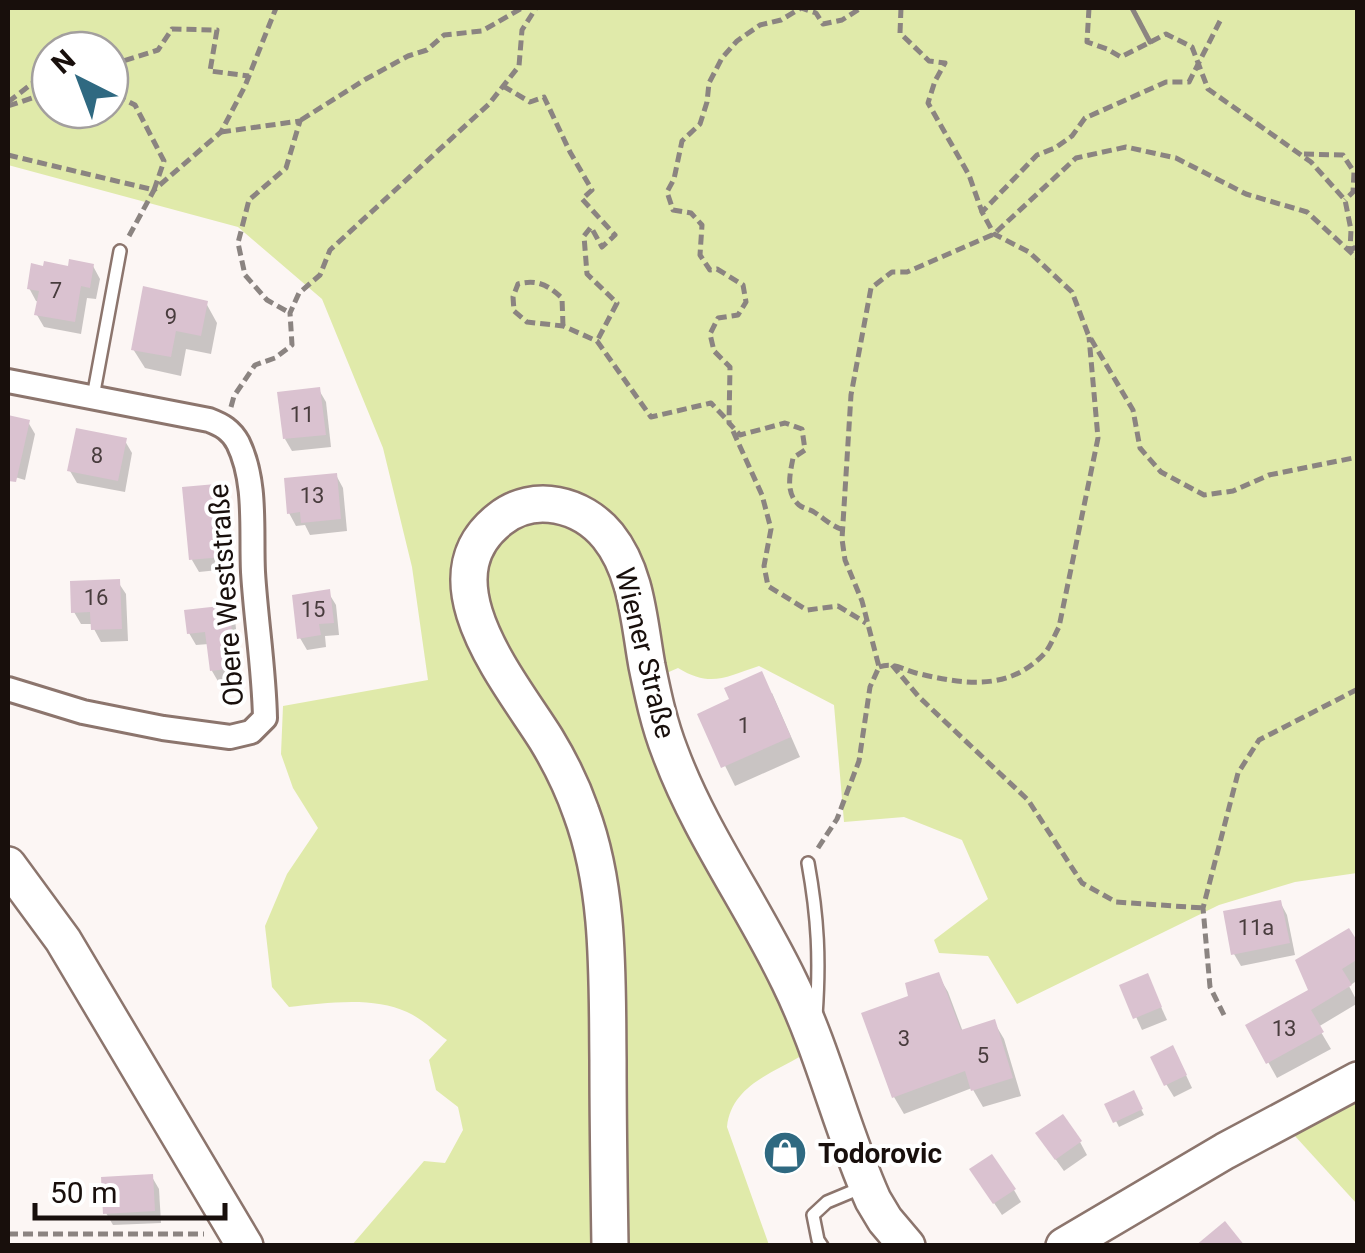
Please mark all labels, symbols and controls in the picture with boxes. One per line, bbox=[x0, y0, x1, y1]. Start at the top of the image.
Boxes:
north arrow bbox=[30, 30, 130, 130]
text: N bbox=[45, 43, 82, 81]
house number: 7 bbox=[50, 278, 62, 303]
house number: 9 bbox=[165, 304, 177, 329]
house number: 11 bbox=[290, 402, 314, 427]
house number: 8 bbox=[91, 443, 103, 468]
street label: Obere Weststraße bbox=[202, 483, 250, 707]
house number: 13 bbox=[300, 483, 324, 508]
street label: Wiener Straße bbox=[608, 564, 682, 742]
house number: 16 bbox=[84, 585, 108, 610]
house number: 15 bbox=[301, 597, 325, 622]
house number: 1 bbox=[738, 713, 750, 738]
house number: 11a bbox=[1238, 915, 1274, 940]
house number: 13 bbox=[1272, 1016, 1296, 1041]
house number: 3 bbox=[898, 1026, 910, 1051]
house number: 5 bbox=[977, 1043, 989, 1068]
shop icon: Todorovic bbox=[762, 1130, 808, 1176]
place label: Todorovic bbox=[818, 1137, 942, 1170]
scale bar bbox=[35, 1158, 225, 1220]
text: 50 m bbox=[50, 1175, 117, 1210]

